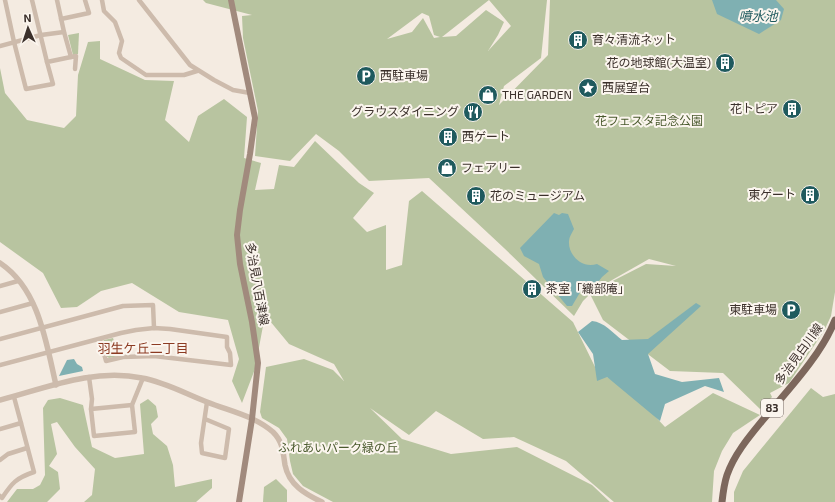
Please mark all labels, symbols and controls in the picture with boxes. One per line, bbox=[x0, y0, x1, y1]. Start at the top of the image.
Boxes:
north arrow bbox=[8, 8, 48, 48]
water label: 噴水池 bbox=[738, 8, 779, 24]
text: N bbox=[23, 11, 32, 24]
building icon: 育々清流ネット bbox=[567, 29, 589, 51]
place label: 育々清流ネット bbox=[592, 32, 676, 46]
building icon: 花の地球館(大温室) bbox=[714, 52, 736, 74]
place label: 花の地球館(大温室) bbox=[606, 55, 711, 69]
parking icon: 西駐車場 bbox=[355, 65, 377, 87]
place label: 西駐車場 bbox=[380, 68, 428, 82]
place icon: 西展望台 bbox=[577, 77, 599, 99]
place label: 西展望台 bbox=[602, 80, 650, 94]
shop icon: THE GARDEN bbox=[477, 84, 499, 106]
place label: THE GARDEN bbox=[502, 87, 572, 101]
building icon: 花トピア bbox=[781, 98, 803, 120]
restaurant icon: グラウスダイニング bbox=[462, 101, 484, 123]
place label: 花トピア bbox=[730, 101, 778, 115]
place label: グラウスダイニング bbox=[351, 104, 459, 118]
park label: 花フェスタ記念公園 bbox=[595, 113, 703, 127]
building icon: 西ゲート bbox=[437, 126, 459, 148]
place label: 西ゲート bbox=[462, 129, 510, 143]
shop icon: フェアリー bbox=[436, 157, 458, 179]
place label: フェアリー bbox=[461, 160, 521, 174]
building icon: 東ゲート bbox=[799, 184, 821, 206]
building icon: 花のミュージアム bbox=[465, 185, 487, 207]
place label: 東ゲート bbox=[748, 187, 796, 201]
place label: 花のミュージアム bbox=[490, 188, 585, 202]
street label: 多治見八百津線 bbox=[244, 241, 272, 326]
building icon: 茶室「織部庵」 bbox=[521, 278, 543, 300]
place label: 茶室「織部庵」 bbox=[546, 281, 630, 295]
parking icon: 東駐車場 bbox=[780, 299, 802, 321]
place label: 東駐車場 bbox=[729, 302, 777, 316]
street label: 多治見白川線 bbox=[771, 320, 825, 387]
district label: 羽生ケ丘二丁目 bbox=[97, 340, 189, 356]
road number: 83 bbox=[761, 399, 783, 417]
park label: ふれあいパーク緑の丘 bbox=[278, 440, 398, 454]

